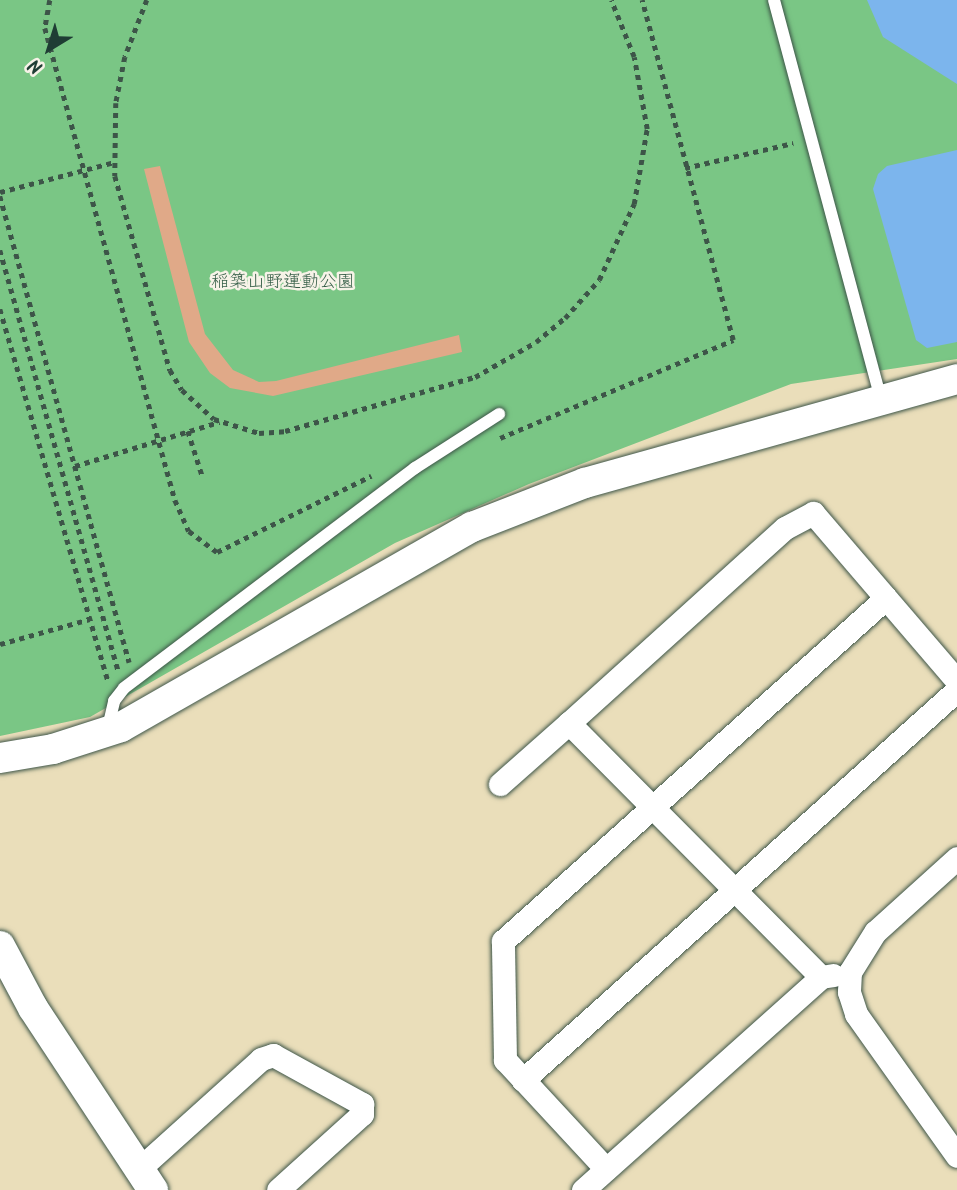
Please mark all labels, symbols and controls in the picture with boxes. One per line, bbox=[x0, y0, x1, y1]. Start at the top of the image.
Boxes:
north arrow bbox=[14, 14, 84, 84]
text: N bbox=[22, 50, 50, 81]
park label: 稲築山野運動公園 bbox=[211, 272, 355, 294]

